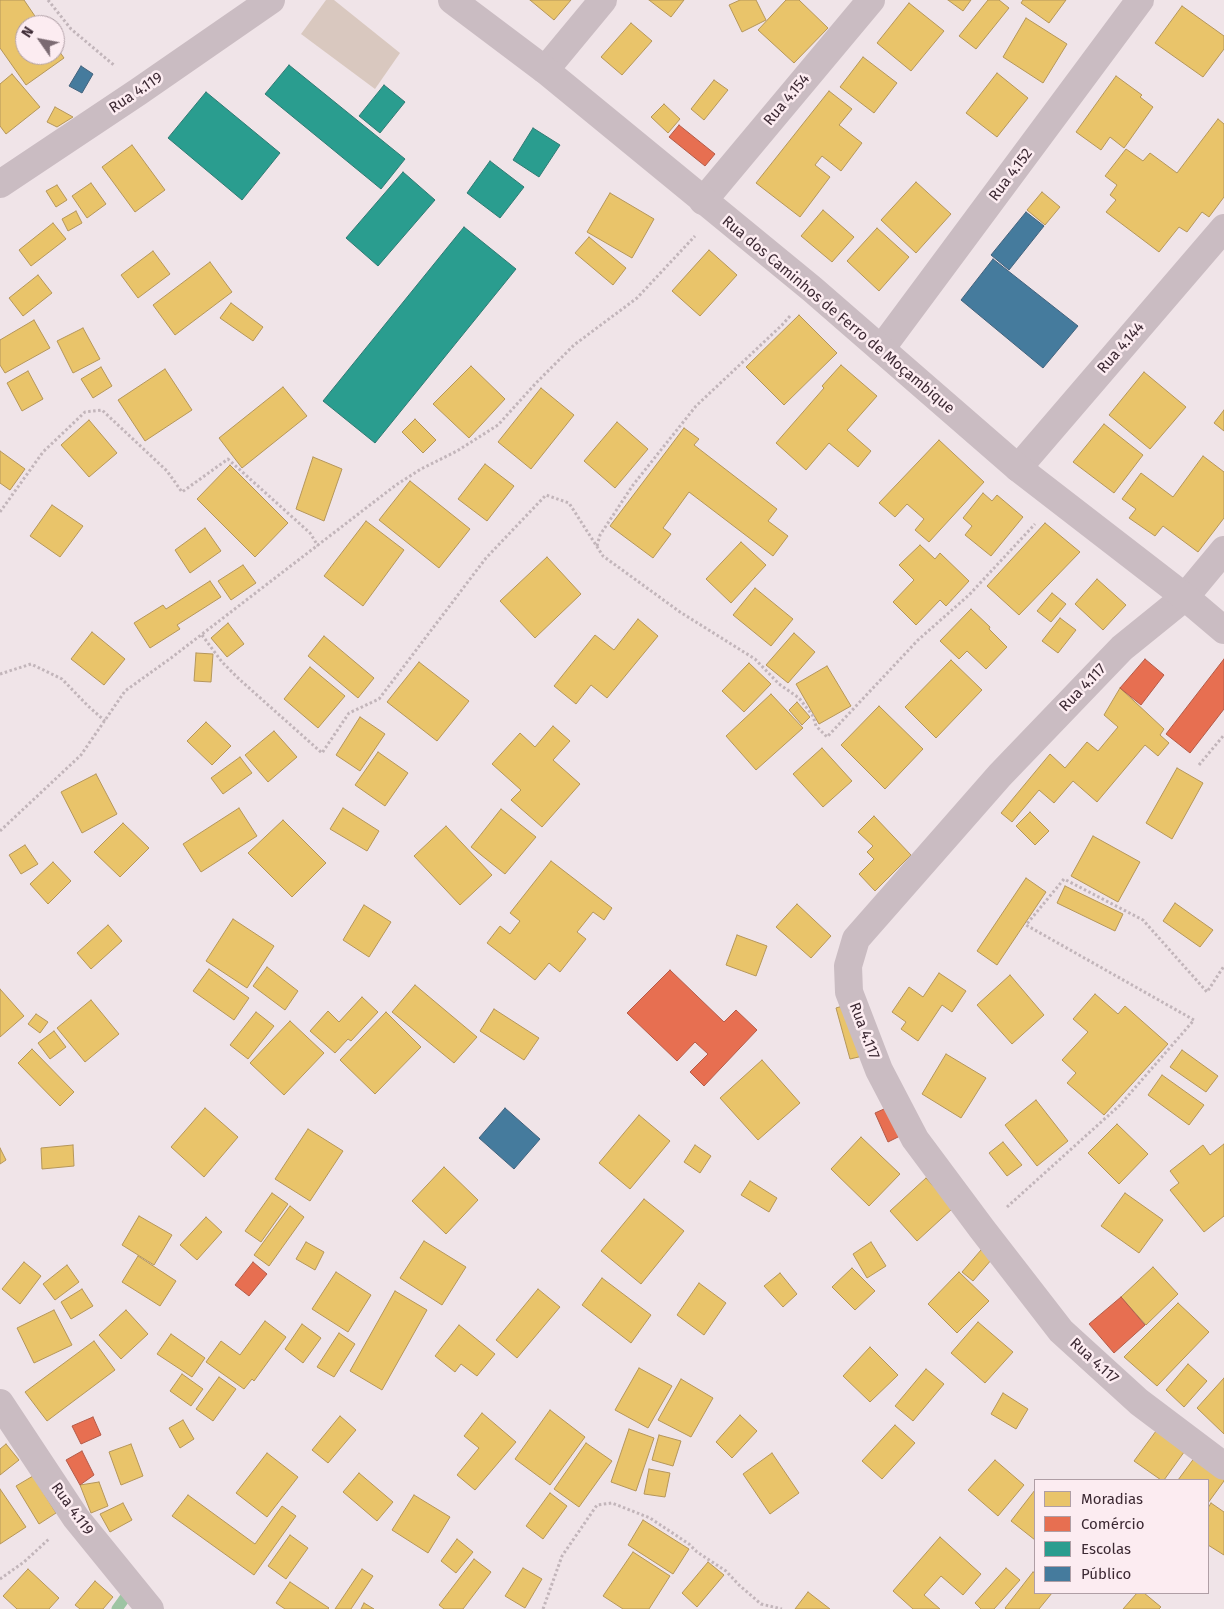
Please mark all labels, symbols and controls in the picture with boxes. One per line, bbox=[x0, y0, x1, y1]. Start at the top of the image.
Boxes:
north arrow bbox=[15, 15, 65, 65]
text: N bbox=[18, 24, 37, 41]
street label: Rua 4.119 bbox=[106, 69, 166, 117]
street label: Rua 4.154 bbox=[760, 70, 814, 130]
street label: Rua 4.152 bbox=[985, 145, 1037, 205]
street label: Rua dos Caminhos de Ferro de Moçambique bbox=[718, 212, 958, 418]
street label: Rua 4.144 bbox=[1094, 319, 1148, 377]
street label: Rua 4.117 bbox=[1056, 660, 1110, 716]
street label: Rua 4.117 bbox=[845, 1000, 883, 1062]
street label: Rua 4.117 bbox=[1066, 1334, 1122, 1388]
street label: Rua 4.119 bbox=[47, 1479, 97, 1539]
legend bbox=[1034, 1479, 1209, 1594]
text: Moradias bbox=[1081, 1490, 1143, 1508]
text: Comércio bbox=[1081, 1515, 1144, 1533]
text: Escolas bbox=[1081, 1540, 1131, 1558]
text: Público bbox=[1081, 1565, 1131, 1583]

